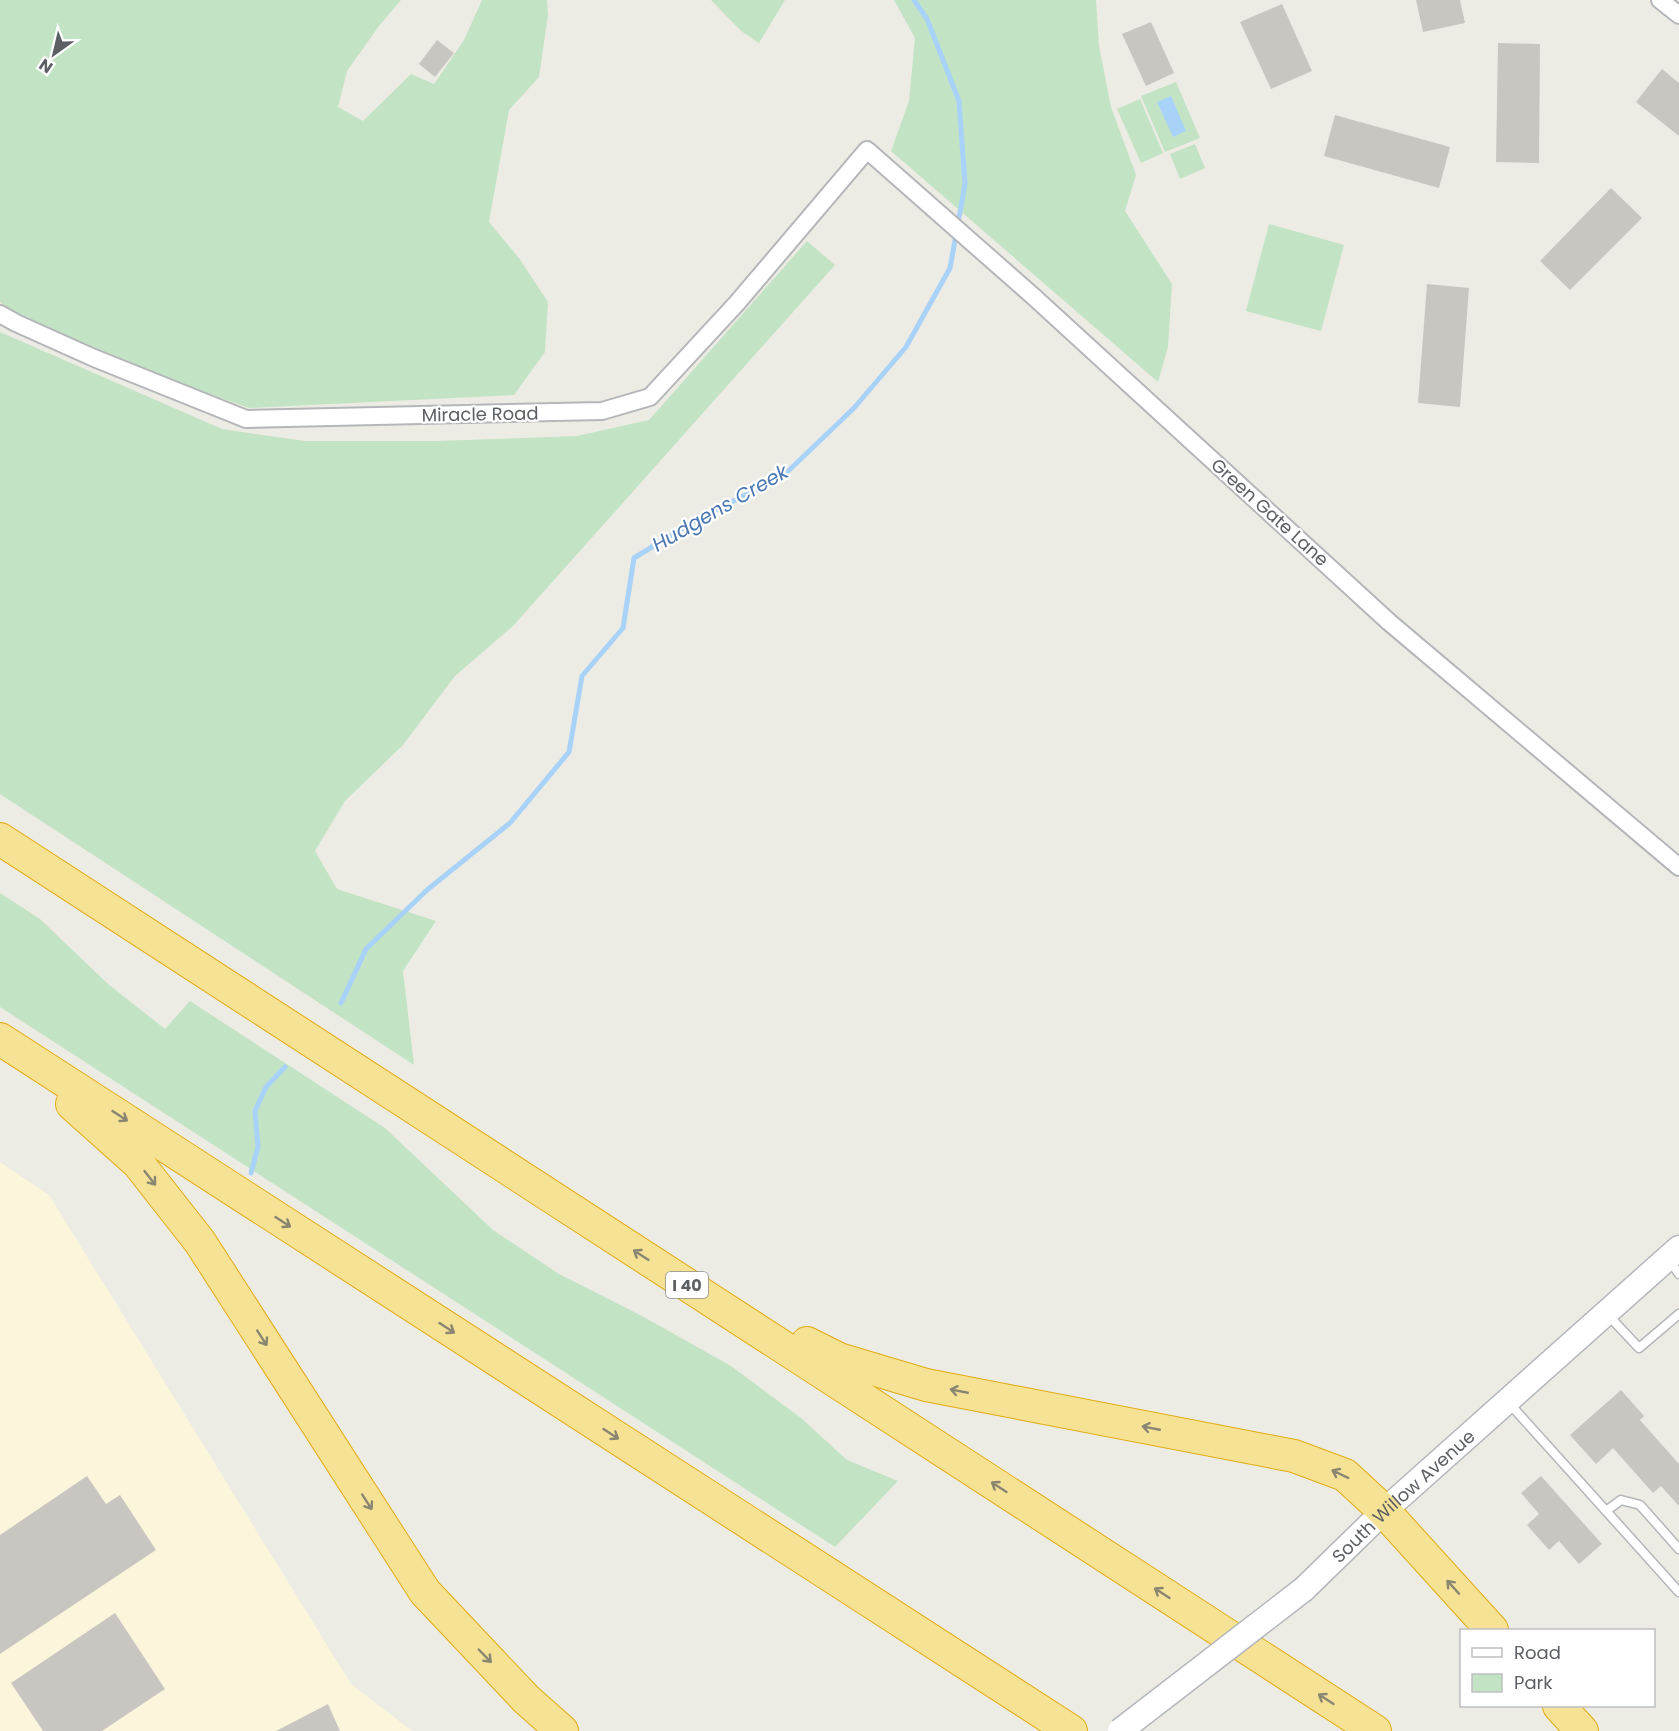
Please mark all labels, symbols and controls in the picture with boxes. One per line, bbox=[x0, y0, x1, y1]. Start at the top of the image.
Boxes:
north arrow bbox=[24, 24, 84, 84]
text: N bbox=[34, 53, 57, 79]
street label: Miracle Road bbox=[421, 400, 539, 428]
street label: Green Gate Lane bbox=[1206, 452, 1334, 572]
water label: Hudgens Creek bbox=[647, 457, 795, 558]
one-way arrow bbox=[111, 1110, 127, 1122]
one-way arrow bbox=[144, 1170, 157, 1186]
one-way arrow bbox=[275, 1216, 291, 1228]
one-way arrow bbox=[633, 1249, 650, 1261]
road number: I 40 bbox=[666, 1272, 708, 1298]
one-way arrow bbox=[438, 1322, 455, 1334]
one-way arrow bbox=[256, 1329, 268, 1346]
one-way arrow bbox=[950, 1385, 970, 1396]
one-way arrow bbox=[1142, 1422, 1161, 1433]
street label: South Willow Avenue bbox=[1326, 1424, 1480, 1568]
one-way arrow bbox=[602, 1428, 619, 1440]
one-way arrow bbox=[1331, 1467, 1349, 1479]
one-way arrow bbox=[991, 1481, 1007, 1493]
one-way arrow bbox=[361, 1494, 373, 1510]
one-way arrow bbox=[1446, 1580, 1460, 1595]
one-way arrow bbox=[1154, 1587, 1171, 1599]
legend bbox=[1460, 1629, 1655, 1707]
text: Road bbox=[1514, 1640, 1561, 1665]
one-way arrow bbox=[478, 1649, 493, 1664]
text: Park bbox=[1514, 1670, 1553, 1695]
one-way arrow bbox=[1318, 1693, 1335, 1705]

